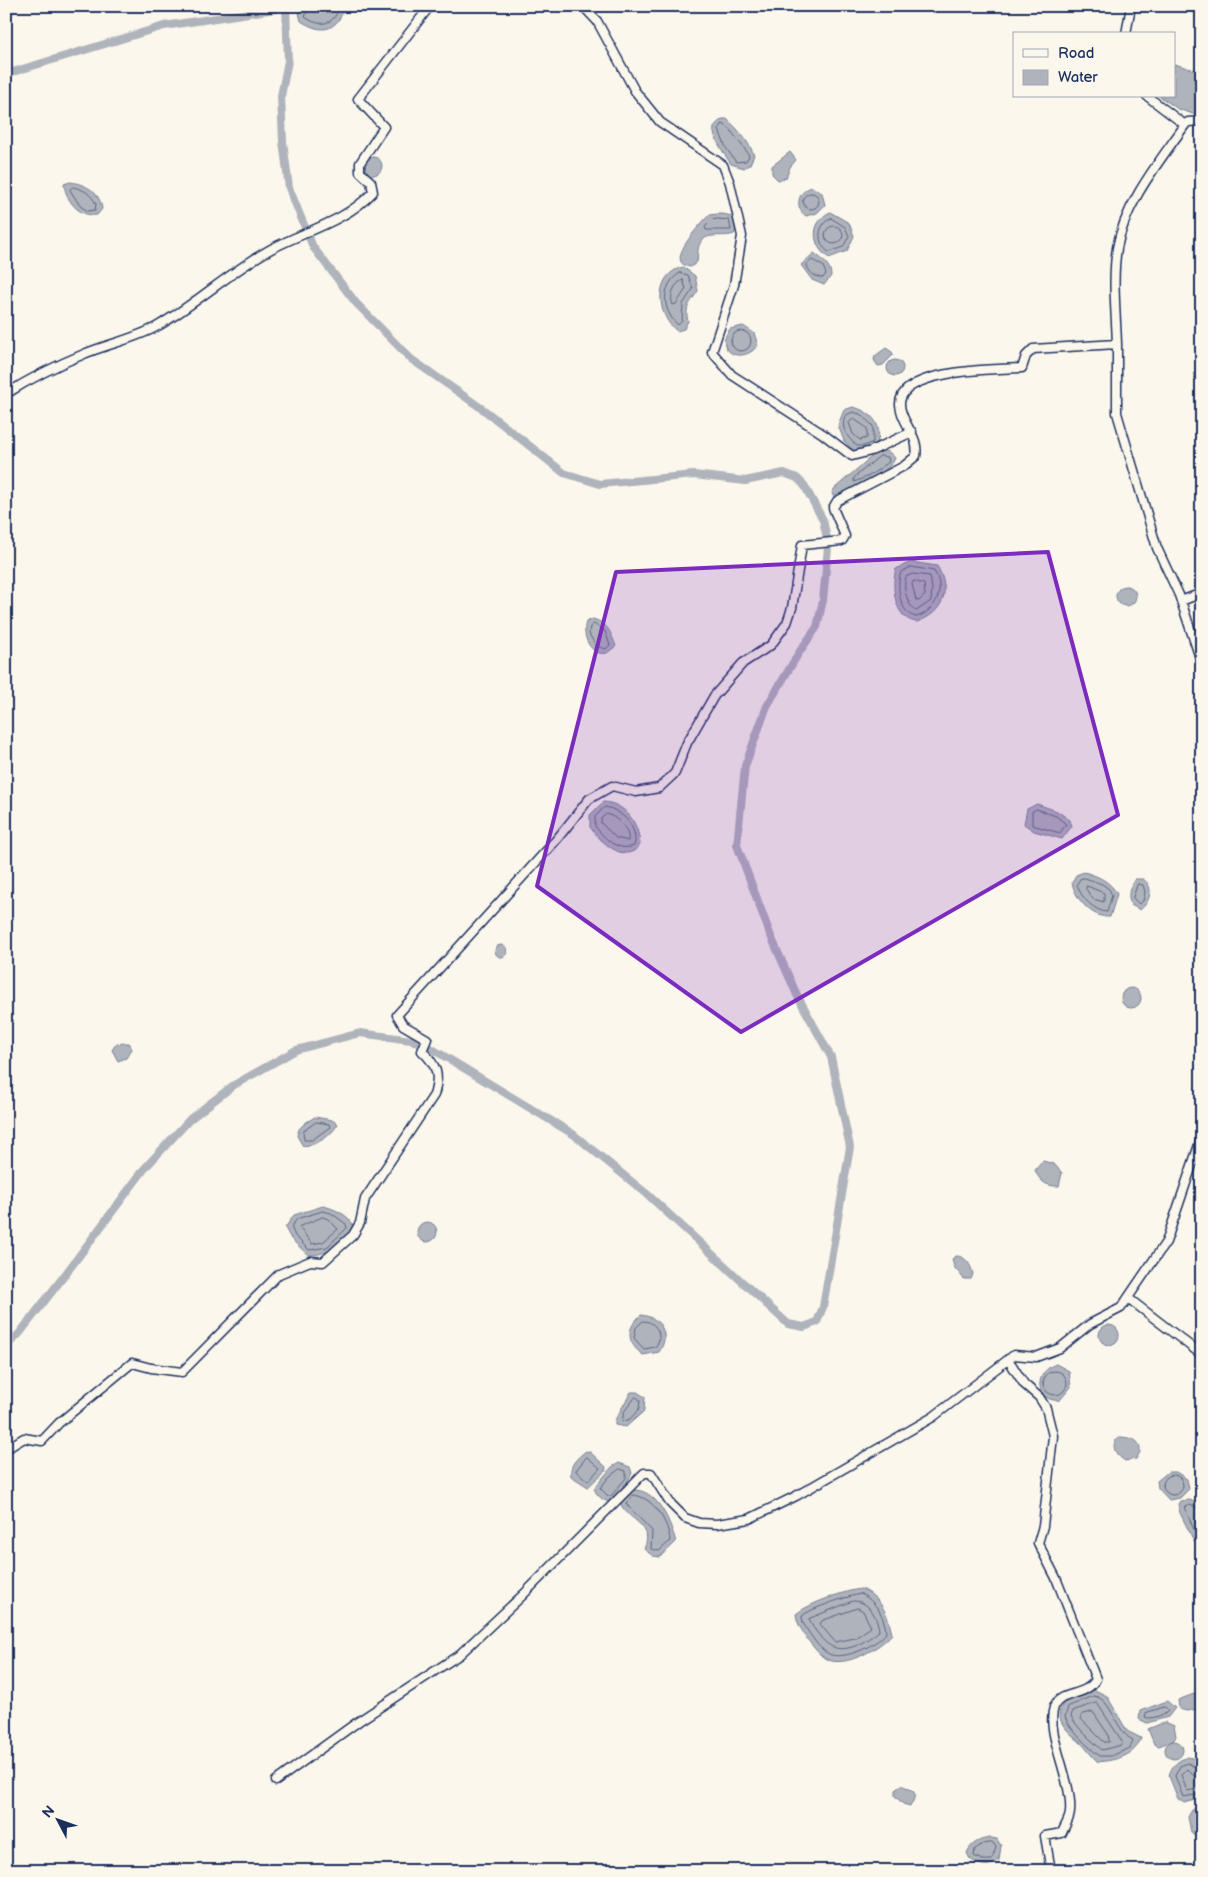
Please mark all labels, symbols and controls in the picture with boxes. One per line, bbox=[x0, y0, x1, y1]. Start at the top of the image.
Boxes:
legend bbox=[1013, 32, 1176, 98]
text: Road bbox=[1058, 44, 1094, 63]
text: Water bbox=[1058, 68, 1098, 87]
north arrow bbox=[32, 1794, 82, 1844]
text: N bbox=[39, 1802, 58, 1821]

